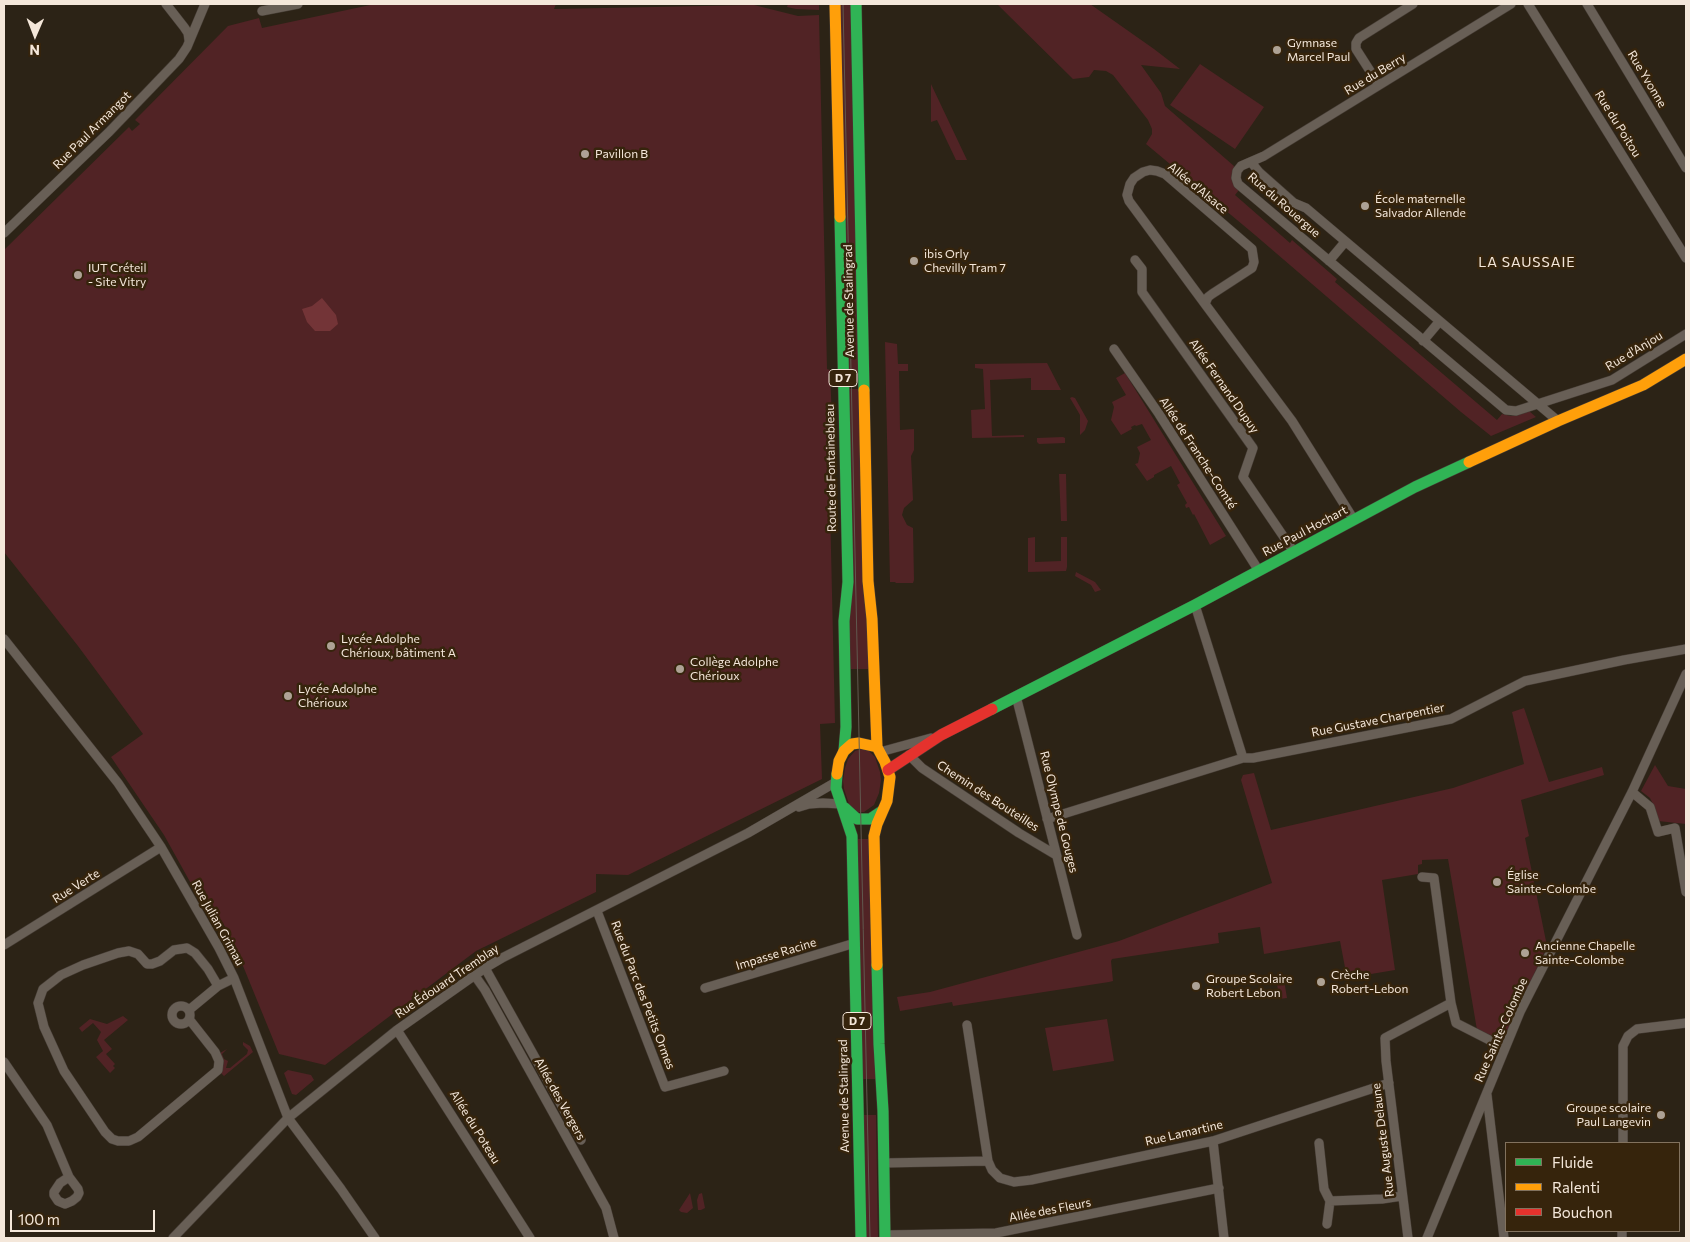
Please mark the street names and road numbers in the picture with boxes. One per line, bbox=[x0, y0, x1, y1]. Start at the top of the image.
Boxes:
street label: Rue Yvonne bbox=[1624, 48, 1670, 110]
street label: Rue du Berry bbox=[1342, 50, 1408, 98]
street label: Rue Paul Armangot bbox=[50, 88, 134, 172]
street label: Rue du Poitou bbox=[1592, 88, 1644, 160]
street label: Allée d'Alsace bbox=[1165, 159, 1231, 217]
street label: Rue du Rouergue bbox=[1245, 170, 1323, 240]
street label: Avenue de Stalingrad bbox=[841, 244, 857, 358]
street label: Rue d'Anjou bbox=[1603, 328, 1665, 374]
street label: Allée Fernand Dupuy bbox=[1186, 336, 1262, 436]
road number: D 7 bbox=[829, 369, 857, 386]
street label: Allée de Franche-Comté bbox=[1156, 394, 1240, 512]
street label: Route de Fontainebleau bbox=[823, 404, 839, 532]
street label: Rue Paul Hochart bbox=[1260, 503, 1350, 559]
street label: Rue Gustave Charpentier bbox=[1310, 700, 1446, 740]
street label: Rue Olympe de Gouges bbox=[1037, 750, 1081, 874]
street label: Chemin des Bouteilles bbox=[934, 758, 1042, 834]
street label: Rue Verte bbox=[50, 866, 102, 906]
street label: Rue Julian Grimau bbox=[189, 878, 247, 968]
street label: Rue du Parc des Petits Ormes bbox=[608, 919, 678, 1071]
street label: Impasse Racine bbox=[734, 935, 818, 973]
street label: Rue Édouard Tremblay bbox=[392, 941, 502, 1021]
street label: Rue Sainte-Colombe bbox=[1472, 976, 1530, 1084]
road number: D 7 bbox=[843, 1012, 871, 1030]
street label: Avenue de Stalingrad bbox=[836, 1039, 852, 1153]
street label: Allée des Vergers bbox=[531, 1055, 589, 1143]
street label: Rue Auguste Delaune bbox=[1369, 1082, 1397, 1198]
street label: Allée du Poteau bbox=[447, 1088, 503, 1166]
street label: Rue Lamartine bbox=[1144, 1117, 1224, 1149]
street label: Allée des Fleurs bbox=[1008, 1195, 1092, 1225]

